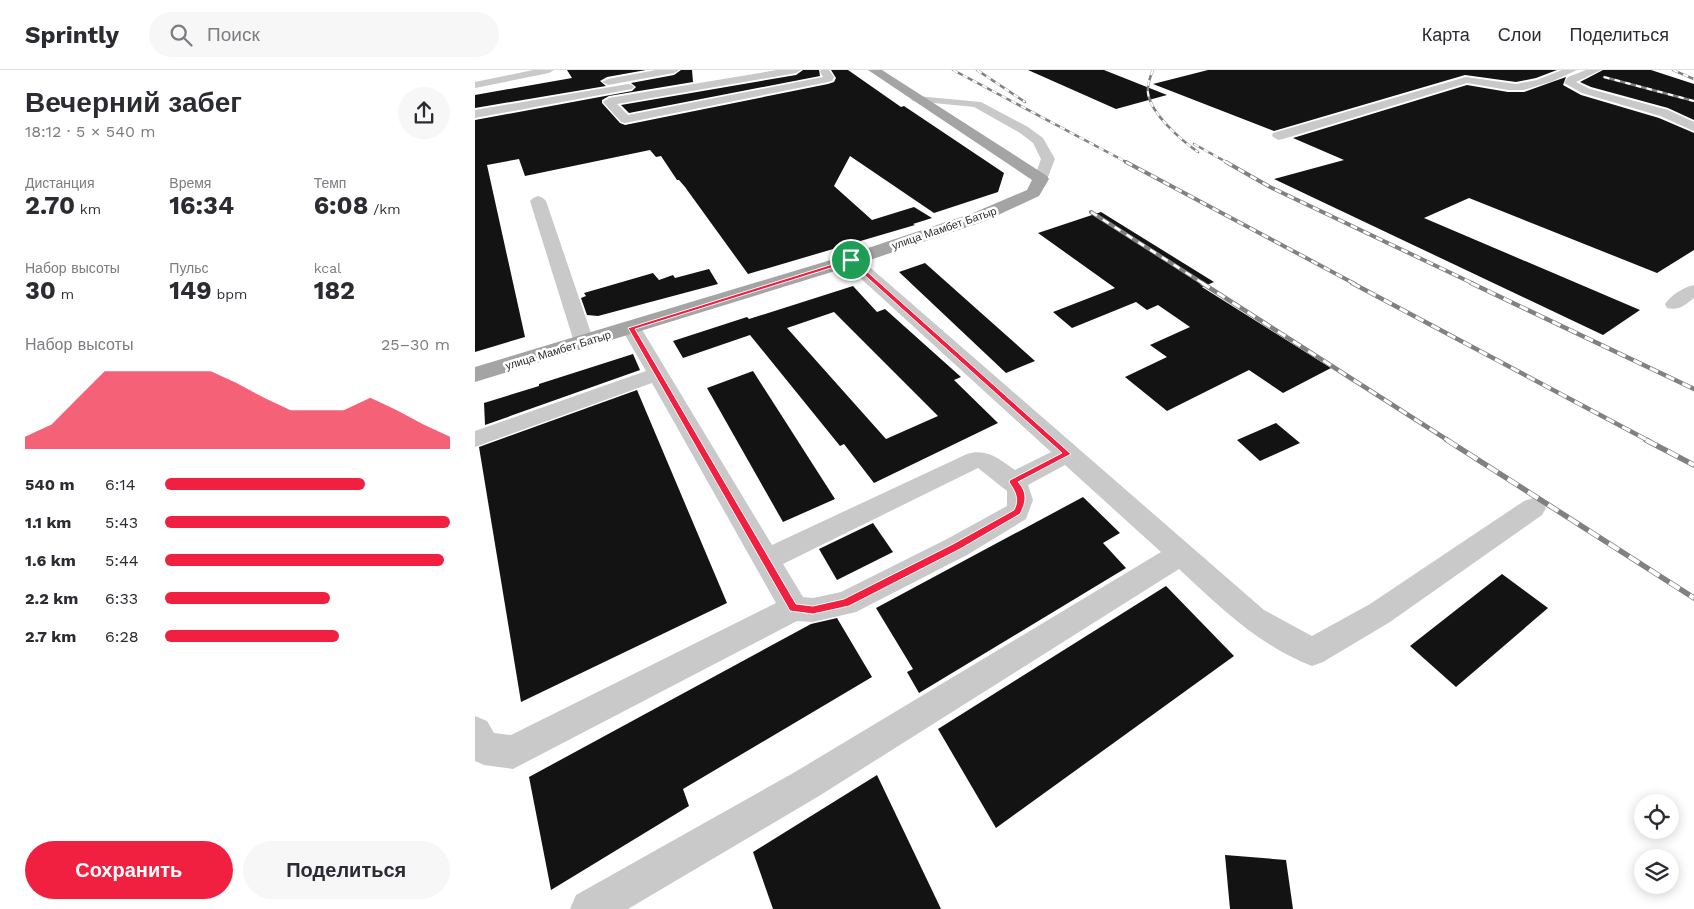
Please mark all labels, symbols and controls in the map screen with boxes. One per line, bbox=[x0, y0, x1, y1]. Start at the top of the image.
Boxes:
search box bbox=[149, 12, 499, 57]
text: Sprintly bbox=[25, 21, 119, 49]
icon: search bbox=[167, 21, 195, 49]
text: Поиск bbox=[207, 23, 260, 46]
text: Карта bbox=[1422, 24, 1470, 45]
text: Слои bbox=[1498, 24, 1542, 45]
text: Поделиться bbox=[1570, 24, 1669, 45]
text: Вечерний забег bbox=[25, 86, 242, 119]
button: share bbox=[398, 87, 450, 139]
text: 18:12 · 5 × 540 m bbox=[25, 122, 156, 141]
text: Дистанция bbox=[25, 175, 95, 191]
text: Время bbox=[169, 175, 211, 191]
text: Темп bbox=[314, 175, 346, 191]
text: 2.70 bbox=[25, 191, 75, 220]
text: 16:34 bbox=[169, 191, 234, 220]
text: 6:08 bbox=[314, 191, 368, 220]
text: km bbox=[75, 201, 101, 217]
text: /km bbox=[368, 201, 401, 217]
street label: улица Мамбет Батыр bbox=[890, 204, 998, 252]
pin bbox=[830, 239, 872, 281]
icon: arrive bbox=[837, 246, 865, 274]
text: Набор высоты bbox=[25, 260, 120, 276]
text: Пульс bbox=[169, 260, 209, 276]
text: kcal bbox=[314, 260, 341, 276]
text: 30 bbox=[25, 276, 56, 305]
text: 149 bbox=[169, 276, 212, 305]
text: 182 bbox=[314, 276, 355, 305]
text: m bbox=[56, 286, 74, 302]
text: bpm bbox=[212, 286, 247, 302]
street label: улица Мамбет Батыр bbox=[504, 328, 613, 373]
text: Набор высоты bbox=[25, 335, 133, 354]
text: 25–30 m bbox=[381, 335, 450, 354]
text: 540 m bbox=[25, 475, 75, 494]
text: 6:14 bbox=[105, 475, 135, 494]
text: 1.1 km bbox=[25, 513, 71, 532]
text: 5:43 bbox=[105, 513, 138, 532]
text: 1.6 km bbox=[25, 551, 76, 570]
text: 5:44 bbox=[105, 551, 139, 570]
text: 2.2 km bbox=[25, 589, 78, 608]
text: 6:33 bbox=[105, 589, 138, 608]
text: 2.7 km bbox=[25, 627, 76, 646]
text: 6:28 bbox=[105, 627, 139, 646]
map controls bbox=[1634, 794, 1679, 894]
button: locate bbox=[1634, 794, 1679, 839]
button: Сохранить bbox=[25, 841, 233, 899]
button: Поделиться bbox=[243, 841, 450, 899]
button: layers bbox=[1634, 849, 1679, 894]

